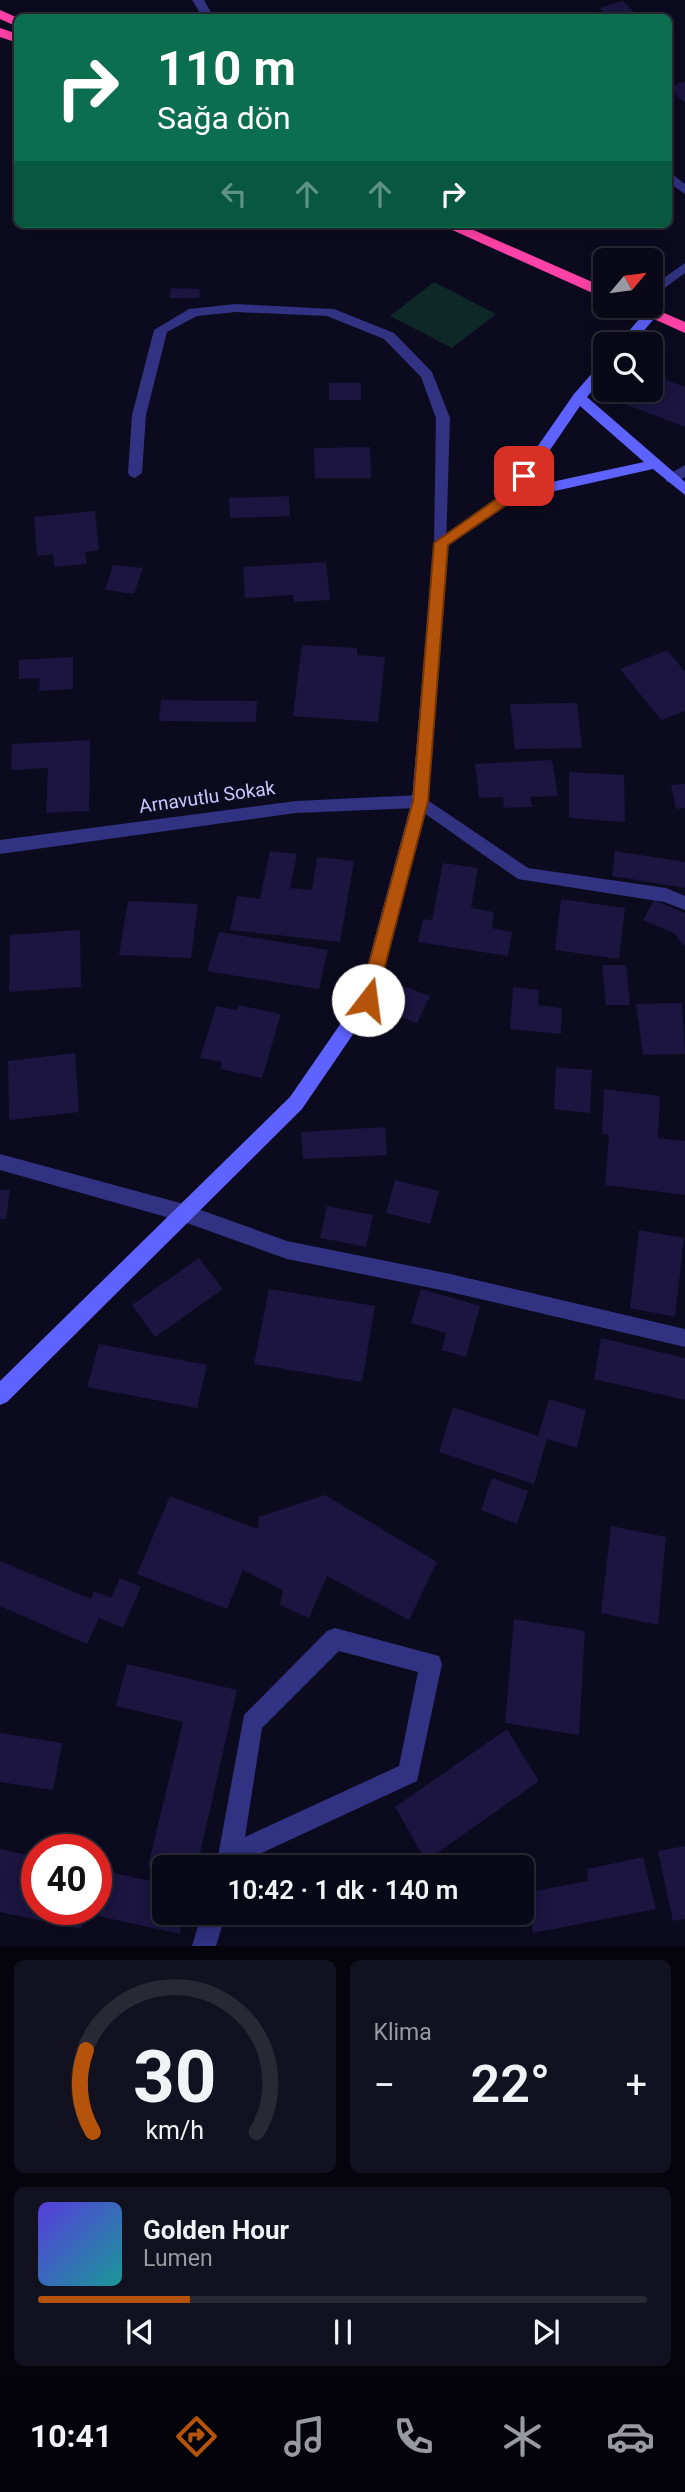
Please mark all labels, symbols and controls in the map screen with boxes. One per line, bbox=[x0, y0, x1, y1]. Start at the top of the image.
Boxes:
text: 110 m bbox=[157, 40, 296, 97]
icon: right bbox=[42, 42, 133, 133]
text: Sağa dön bbox=[157, 99, 291, 137]
icon: left bbox=[215, 175, 253, 213]
icon: ahead bbox=[288, 175, 326, 213]
icon: ahead bbox=[361, 175, 399, 213]
icon: right bbox=[434, 175, 472, 213]
north arrow bbox=[593, 248, 663, 318]
map controls bbox=[593, 248, 663, 402]
button: search bbox=[593, 332, 663, 402]
pin bbox=[494, 446, 554, 506]
icon: arrive bbox=[505, 457, 543, 495]
street label: Arnavutlu Sokak bbox=[138, 776, 277, 818]
position arrow bbox=[331, 963, 405, 1037]
speed limit sign: 40 bbox=[21, 1834, 112, 1925]
text: 10:42 · 1 dk · 140 m bbox=[228, 1875, 458, 1905]
text: Klima bbox=[374, 2019, 432, 2046]
text: 30 bbox=[133, 2035, 217, 2121]
text: 22° bbox=[471, 2054, 550, 2115]
text: − bbox=[374, 2063, 395, 2107]
text: + bbox=[625, 2063, 647, 2107]
text: km/h bbox=[145, 2116, 204, 2145]
text: Golden Hour bbox=[143, 2215, 289, 2245]
text: Lumen bbox=[143, 2245, 213, 2272]
icon: previous bbox=[121, 2313, 159, 2351]
icon: pause bbox=[324, 2313, 362, 2351]
icon: next bbox=[527, 2313, 565, 2351]
icon: directions bbox=[172, 2412, 221, 2461]
icon: music bbox=[280, 2412, 329, 2461]
icon: phone bbox=[389, 2412, 438, 2461]
icon: climate bbox=[498, 2412, 547, 2461]
icon: car bbox=[606, 2412, 655, 2461]
text: 10:41 bbox=[30, 2417, 112, 2455]

